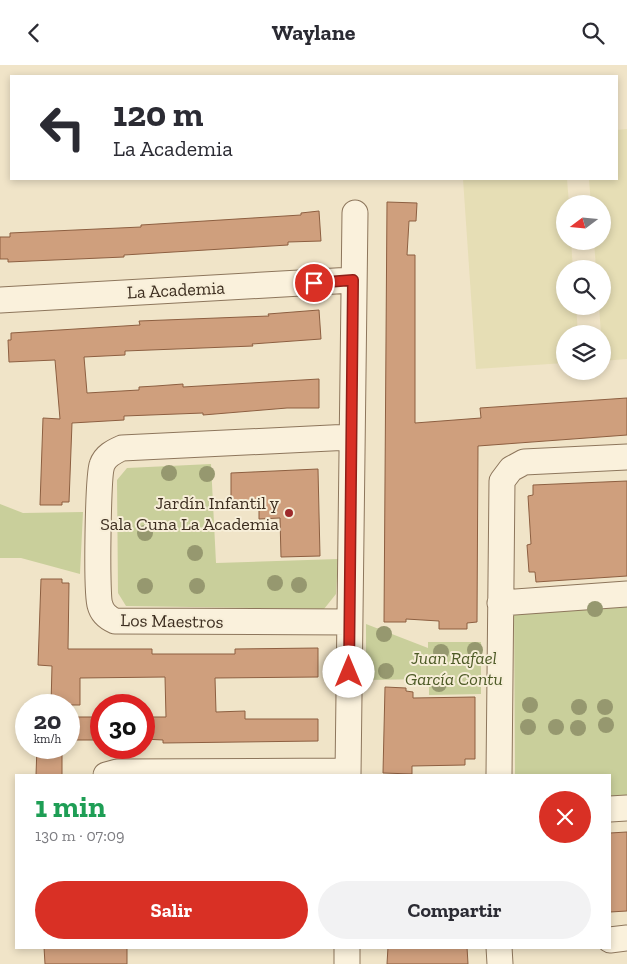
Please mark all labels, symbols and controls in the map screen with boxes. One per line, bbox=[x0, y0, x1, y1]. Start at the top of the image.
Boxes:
icon: back bbox=[20, 19, 48, 47]
text: Waylane bbox=[272, 19, 355, 46]
icon: search bbox=[579, 19, 607, 47]
text: 120 m bbox=[113, 93, 203, 135]
icon: left bbox=[30, 95, 95, 160]
text: La Academia bbox=[113, 135, 233, 162]
north arrow bbox=[556, 195, 611, 250]
map controls bbox=[556, 195, 611, 380]
button: search bbox=[556, 260, 611, 315]
pin bbox=[293, 262, 335, 304]
icon: arrive bbox=[300, 269, 328, 297]
street label: La Academia bbox=[126, 276, 226, 304]
button: layers bbox=[556, 325, 611, 380]
place label: Jardín Infantil y Sala Cuna La Academia bbox=[100, 492, 280, 535]
marker: Jardín Infantil y Sala Cuna La Academia bbox=[283, 507, 295, 519]
street label: Los Maestros bbox=[120, 609, 224, 633]
position arrow bbox=[322, 645, 374, 697]
park label: Juan Rafael García Contu bbox=[405, 647, 503, 690]
speed limit sign: 30 bbox=[90, 694, 155, 759]
text: 20 bbox=[34, 705, 61, 735]
text: km/h bbox=[34, 732, 61, 746]
text: 1 min bbox=[35, 789, 106, 825]
button: close bbox=[539, 791, 591, 843]
text: 130 m · 07:09 bbox=[35, 826, 124, 845]
button: Salir bbox=[35, 881, 308, 939]
button: Compartir bbox=[318, 881, 591, 939]

